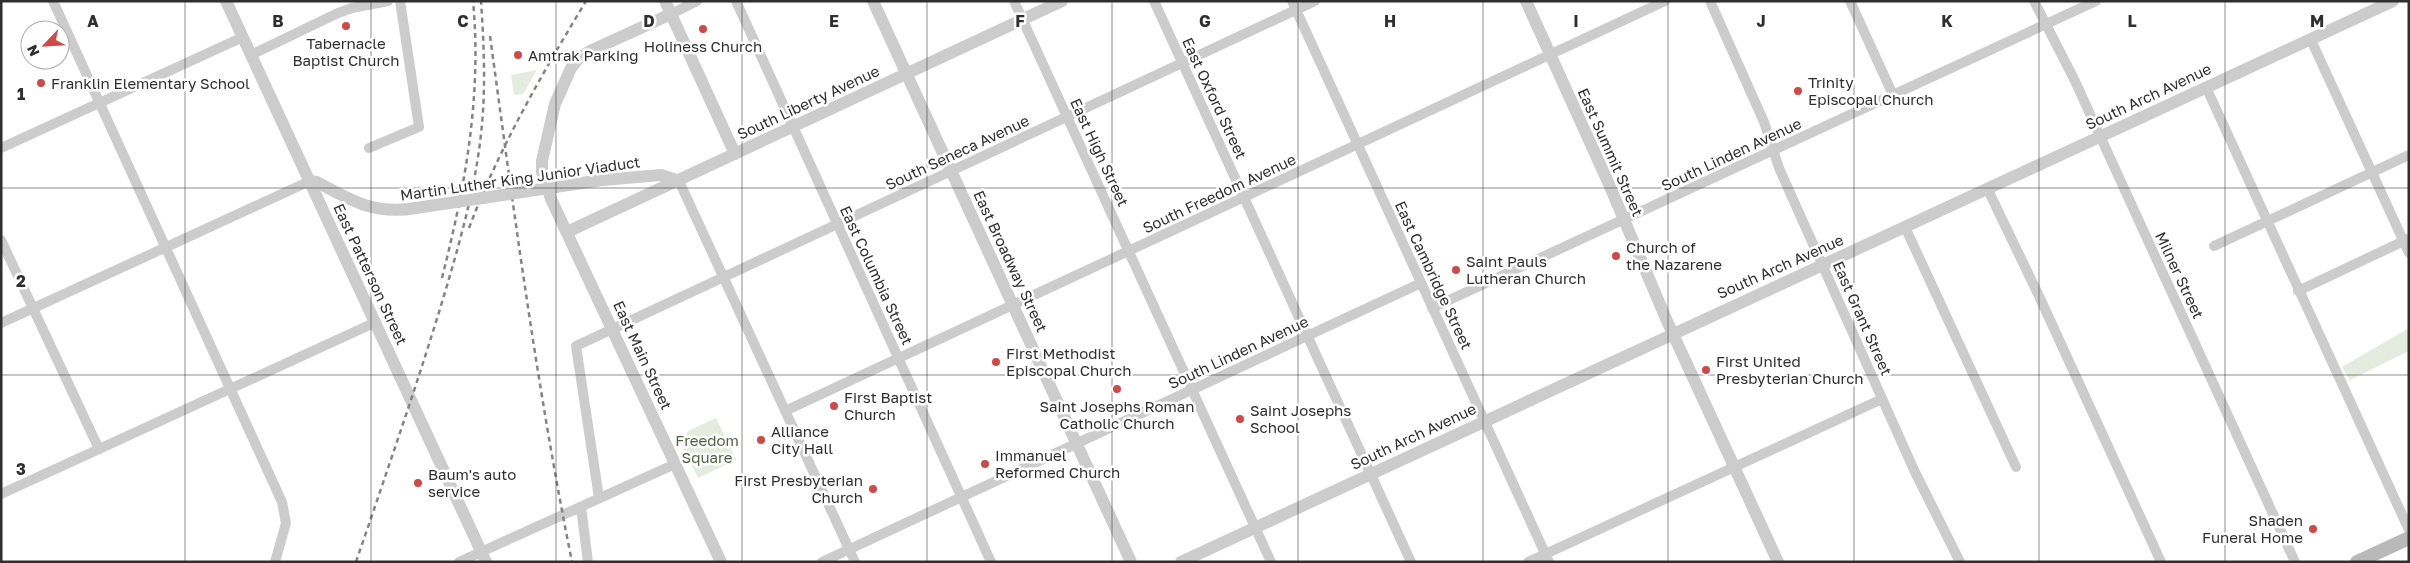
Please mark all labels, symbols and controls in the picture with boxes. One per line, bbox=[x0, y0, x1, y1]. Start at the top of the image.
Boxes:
text: A bbox=[87, 11, 99, 31]
text: B bbox=[272, 11, 284, 31]
text: C bbox=[457, 11, 469, 31]
text: D bbox=[643, 11, 655, 31]
text: E bbox=[829, 11, 839, 31]
text: F bbox=[1015, 11, 1025, 31]
text: G bbox=[1199, 11, 1211, 31]
text: H bbox=[1384, 11, 1396, 31]
text: I bbox=[1573, 11, 1579, 31]
text: J bbox=[1756, 11, 1766, 31]
text: K bbox=[1941, 11, 1953, 31]
text: L bbox=[2127, 11, 2137, 31]
text: M bbox=[2310, 11, 2324, 31]
north arrow bbox=[20, 20, 70, 70]
marker: Tabernacle Baptist Church bbox=[340, 20, 352, 32]
marker: Holiness Church bbox=[697, 23, 709, 35]
place label: Tabernacle Baptist Church bbox=[292, 34, 400, 69]
street label: East Oxford Street bbox=[1179, 34, 1251, 162]
place label: Holiness Church bbox=[644, 37, 762, 55]
text: N bbox=[23, 42, 43, 59]
place label: Amtrak Parking bbox=[528, 46, 639, 64]
marker: Amtrak Parking bbox=[512, 49, 524, 61]
street label: South Arch Avenue bbox=[2082, 59, 2214, 133]
street label: South Liberty Avenue bbox=[734, 61, 882, 143]
place label: Trinity Episcopal Church bbox=[1808, 73, 1933, 108]
place label: Franklin Elementary School bbox=[51, 74, 250, 92]
marker: Franklin Elementary School bbox=[35, 77, 47, 89]
text: 1 bbox=[17, 84, 25, 104]
street label: East Summit Street bbox=[1575, 85, 1647, 219]
marker: Trinity Episcopal Church bbox=[1792, 85, 1804, 97]
street label: East High Street bbox=[1067, 95, 1133, 209]
street label: South Seneca Avenue bbox=[882, 111, 1032, 193]
street label: South Linden Avenue bbox=[1658, 114, 1804, 194]
street label: South Freedom Avenue bbox=[1140, 149, 1299, 236]
street label: Martin Luther King Junior Viaduct bbox=[399, 152, 641, 204]
street label: East Broadway Street bbox=[970, 187, 1052, 335]
street label: East Cambridge Street bbox=[1392, 198, 1476, 352]
street label: East Patterson Street bbox=[330, 200, 412, 348]
street label: East Columbia Street bbox=[837, 203, 917, 347]
street label: Milner Street bbox=[2152, 229, 2208, 321]
street label: South Arch Avenue bbox=[1714, 230, 1846, 302]
place label: Church of the Nazarene bbox=[1626, 238, 1722, 273]
marker: Church of the Nazarene bbox=[1610, 250, 1622, 262]
place label: Saint Pauls Lutheran Church bbox=[1466, 252, 1586, 287]
street label: East Grant Street bbox=[1830, 258, 1896, 378]
marker: Saint Pauls Lutheran Church bbox=[1450, 264, 1462, 276]
text: 2 bbox=[16, 271, 26, 291]
street label: East Main Street bbox=[610, 298, 676, 412]
street label: South Linden Avenue bbox=[1165, 312, 1311, 392]
place label: First Methodist Episcopal Church bbox=[1006, 344, 1131, 379]
place label: First United Presbyterian Church bbox=[1716, 352, 1864, 387]
marker: First Methodist Episcopal Church bbox=[990, 356, 1002, 368]
marker: First United Presbyterian Church bbox=[1700, 364, 1712, 376]
marker: Saint Josephs Roman Catholic Church bbox=[1111, 383, 1123, 395]
place label: First Baptist Church bbox=[844, 388, 932, 423]
place label: Saint Josephs Roman Catholic Church bbox=[1039, 397, 1195, 432]
street label: South Arch Avenue bbox=[1347, 399, 1479, 473]
marker: First Baptist Church bbox=[828, 400, 840, 412]
place label: Saint Josephs School bbox=[1250, 401, 1351, 436]
marker: Saint Josephs School bbox=[1234, 413, 1246, 425]
place label: Alliance City Hall bbox=[771, 422, 833, 457]
park label: Freedom Square bbox=[675, 431, 739, 466]
marker: Alliance City Hall bbox=[755, 434, 767, 446]
place label: Immanuel Reformed Church bbox=[995, 446, 1120, 481]
marker: Immanuel Reformed Church bbox=[979, 458, 991, 470]
text: 3 bbox=[16, 459, 26, 479]
place label: Baum's auto service bbox=[428, 465, 516, 500]
place label: First Presbyterian Church bbox=[734, 471, 863, 506]
marker: Baum's auto service bbox=[412, 477, 424, 489]
marker: First Presbyterian Church bbox=[867, 483, 879, 495]
place label: Shaden Funeral Home bbox=[2202, 511, 2303, 546]
marker: Shaden Funeral Home bbox=[2307, 523, 2319, 535]

